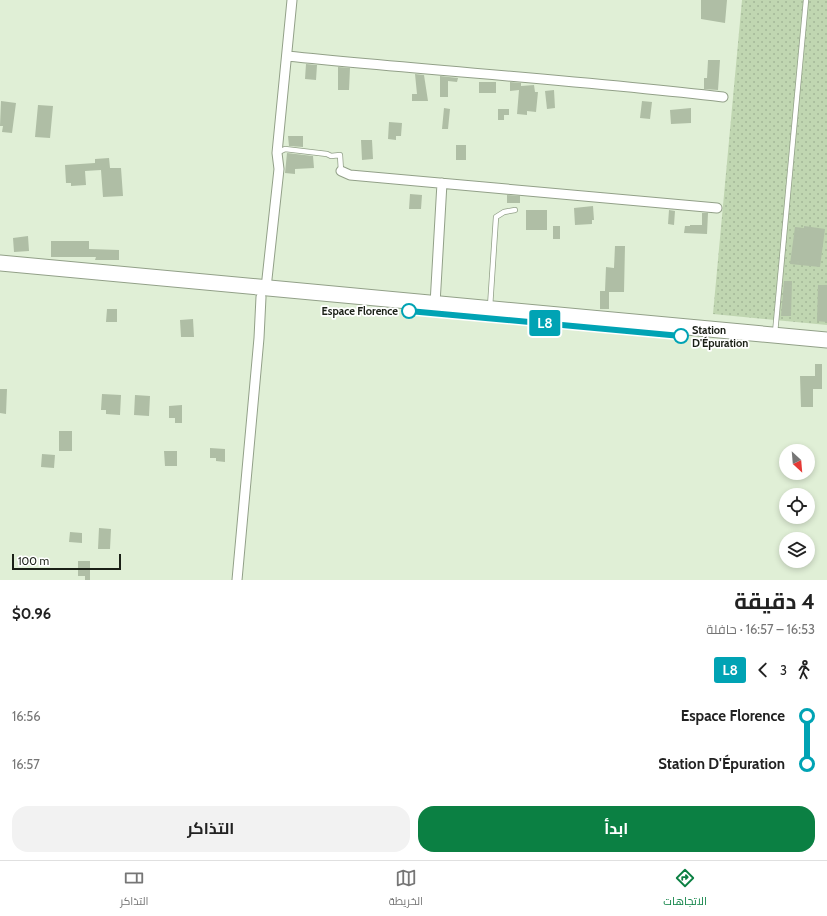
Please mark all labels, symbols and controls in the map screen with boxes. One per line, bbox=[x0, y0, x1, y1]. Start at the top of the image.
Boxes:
marker: Espace Florence bbox=[401, 303, 417, 319]
place label: Espace Florence bbox=[322, 304, 398, 318]
line badge: L8 bbox=[527, 310, 563, 336]
text: L8 bbox=[537, 314, 553, 332]
place label: Station D'Épuration bbox=[692, 323, 748, 350]
marker: Station D'Épuration bbox=[673, 328, 689, 344]
north arrow bbox=[779, 444, 815, 480]
map controls bbox=[779, 444, 815, 568]
button: locate bbox=[779, 488, 815, 524]
button: layers bbox=[779, 532, 815, 568]
scale bar bbox=[12, 552, 121, 571]
text: 100 m bbox=[18, 554, 49, 568]
text: 4 دقيقة bbox=[734, 588, 815, 615]
text: $0.96 bbox=[12, 605, 51, 623]
text: 16:53 – 16:57 · حافلة bbox=[706, 621, 815, 637]
icon: back bbox=[752, 659, 774, 681]
icon: walk bbox=[793, 659, 815, 681]
text: L8 bbox=[722, 661, 738, 679]
text: 3 bbox=[780, 662, 787, 678]
text: Espace Florence bbox=[681, 707, 785, 725]
text: 16:56 bbox=[12, 708, 41, 724]
text: Station D'Épuration bbox=[658, 755, 785, 773]
text: 16:57 bbox=[12, 756, 40, 772]
button: التذاكر bbox=[12, 806, 410, 852]
button: ابدأ bbox=[418, 806, 815, 852]
tab: التذاكر bbox=[120, 867, 148, 911]
tab: الخريطة bbox=[389, 867, 423, 911]
tab: الاتجاهات bbox=[663, 867, 707, 911]

